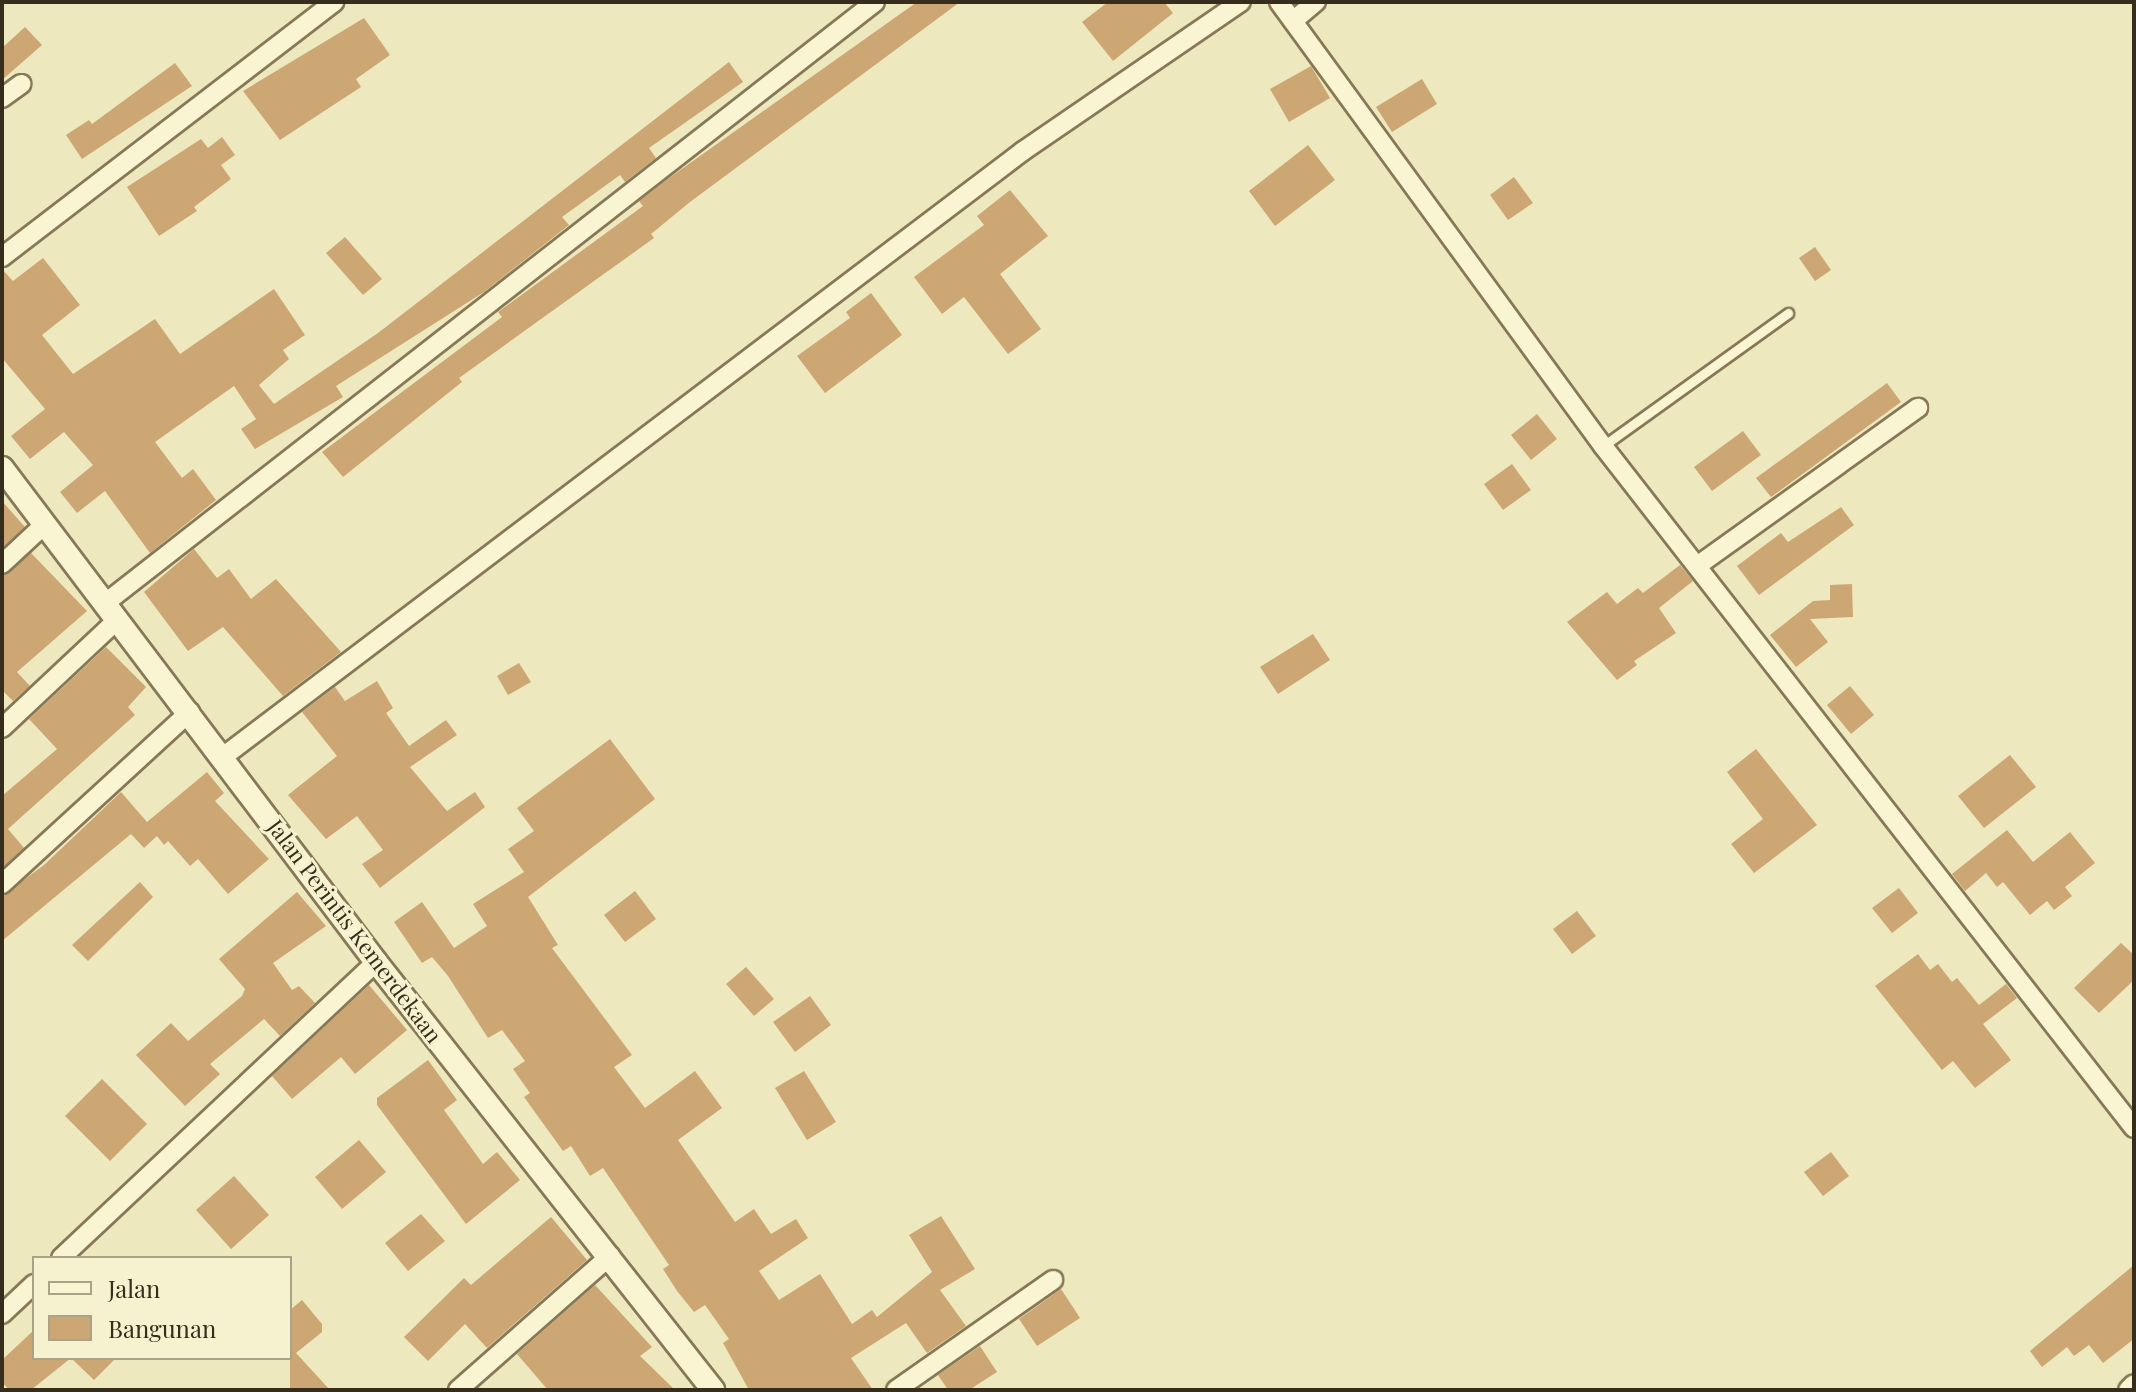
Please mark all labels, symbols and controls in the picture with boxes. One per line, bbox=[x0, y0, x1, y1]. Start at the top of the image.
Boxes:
street label: Jalan Perintis Kemerdekaan bbox=[262, 814, 448, 1048]
legend bbox=[32, 1256, 292, 1360]
text: Jalan bbox=[108, 1272, 160, 1304]
text: Bangunan bbox=[108, 1312, 216, 1344]

